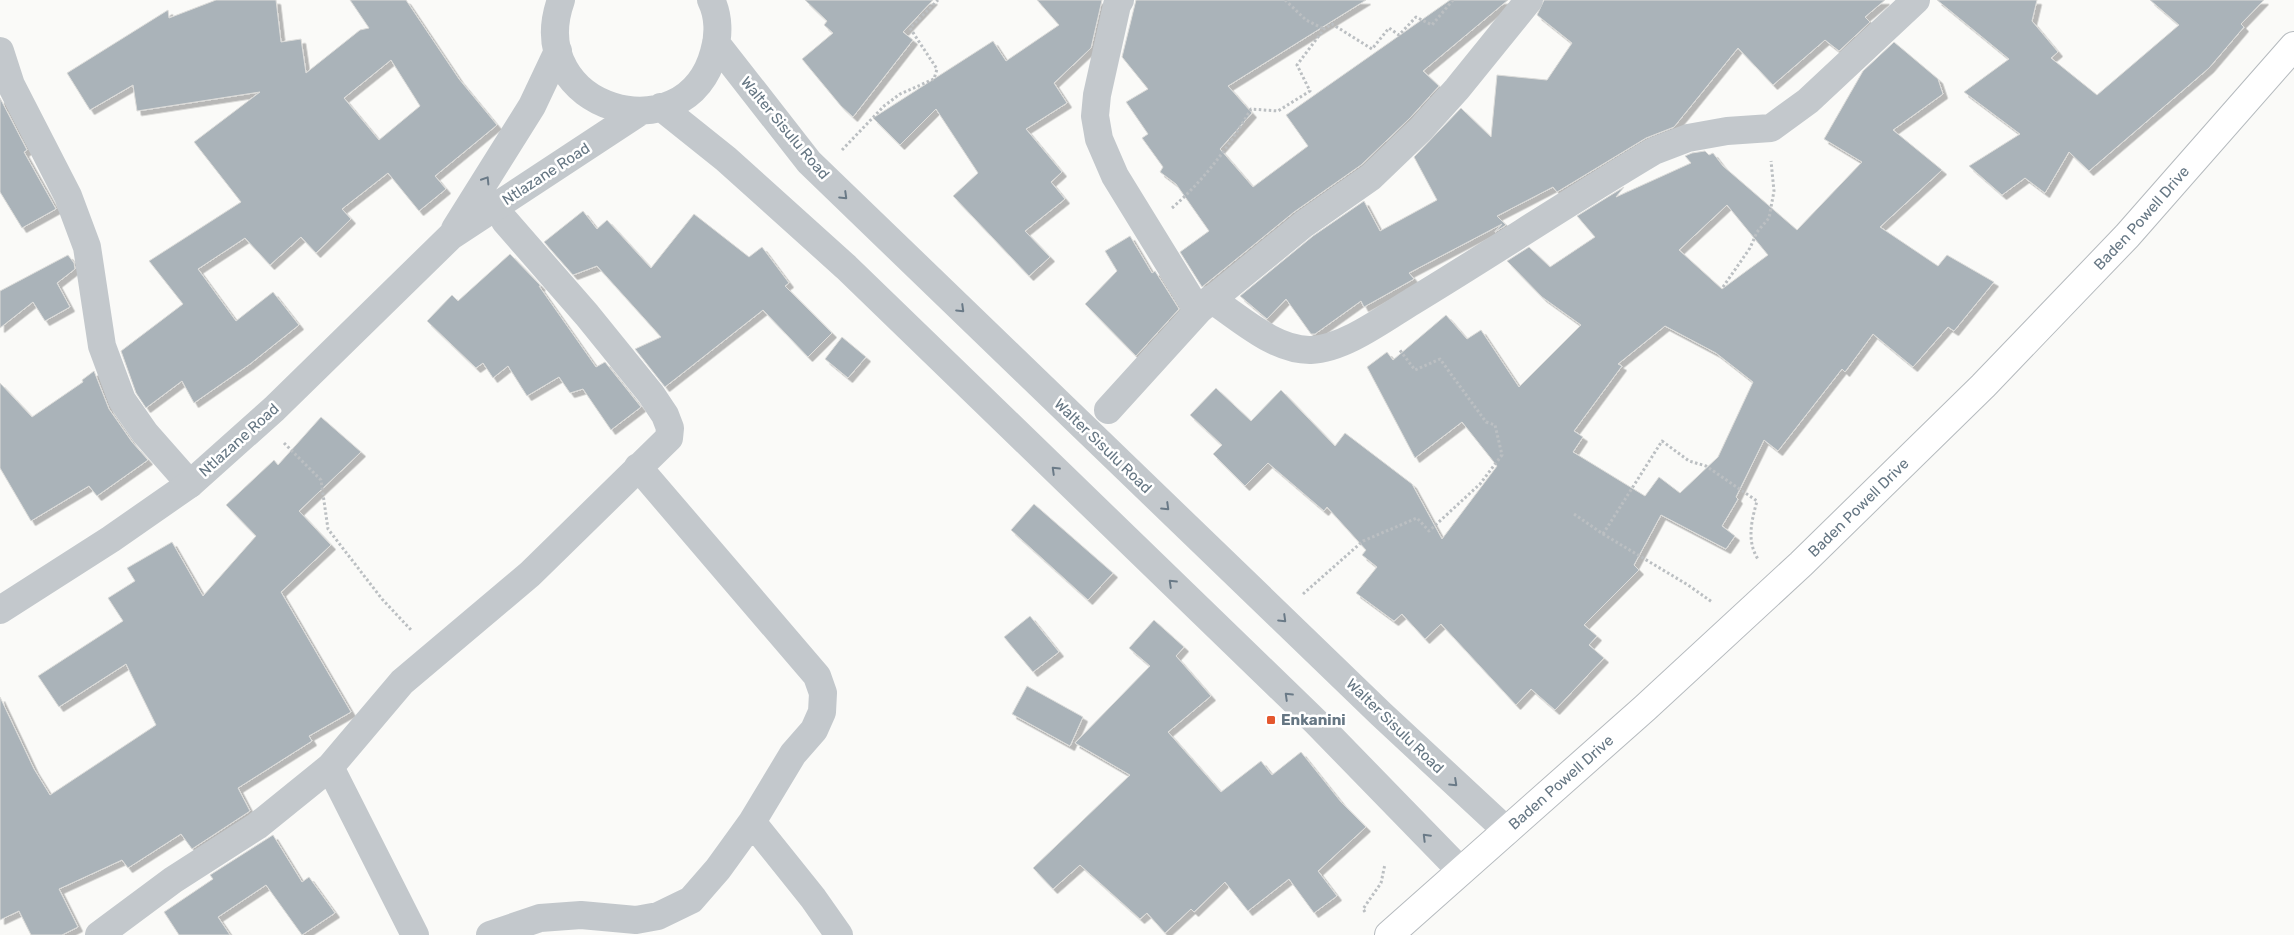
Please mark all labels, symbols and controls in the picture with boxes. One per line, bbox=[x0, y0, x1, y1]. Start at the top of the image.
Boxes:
street label: Walter Sisulu Road bbox=[737, 73, 833, 183]
street label: Ntlazane Road bbox=[499, 139, 593, 209]
street label: Baden Powell Drive bbox=[2090, 163, 2193, 274]
one-way arrow bbox=[479, 177, 489, 186]
one-way arrow bbox=[838, 190, 847, 199]
one-way arrow bbox=[955, 303, 964, 312]
street label: Walter Sisulu Road bbox=[1051, 395, 1155, 497]
street label: Ntlazane Road bbox=[196, 400, 282, 480]
street label: Baden Powell Drive bbox=[1804, 454, 1913, 561]
one-way arrow bbox=[1051, 467, 1060, 476]
one-way arrow bbox=[1160, 501, 1169, 510]
one-way arrow bbox=[1168, 580, 1177, 589]
one-way arrow bbox=[1277, 614, 1286, 623]
street label: Walter Sisulu Road bbox=[1343, 675, 1447, 777]
one-way arrow bbox=[1285, 693, 1294, 702]
place label: Enkanini bbox=[1281, 711, 1346, 729]
marker: Enkanini bbox=[1265, 714, 1277, 726]
street label: Baden Powell Drive bbox=[1505, 731, 1617, 834]
one-way arrow bbox=[1449, 777, 1458, 786]
one-way arrow bbox=[1423, 834, 1432, 843]

